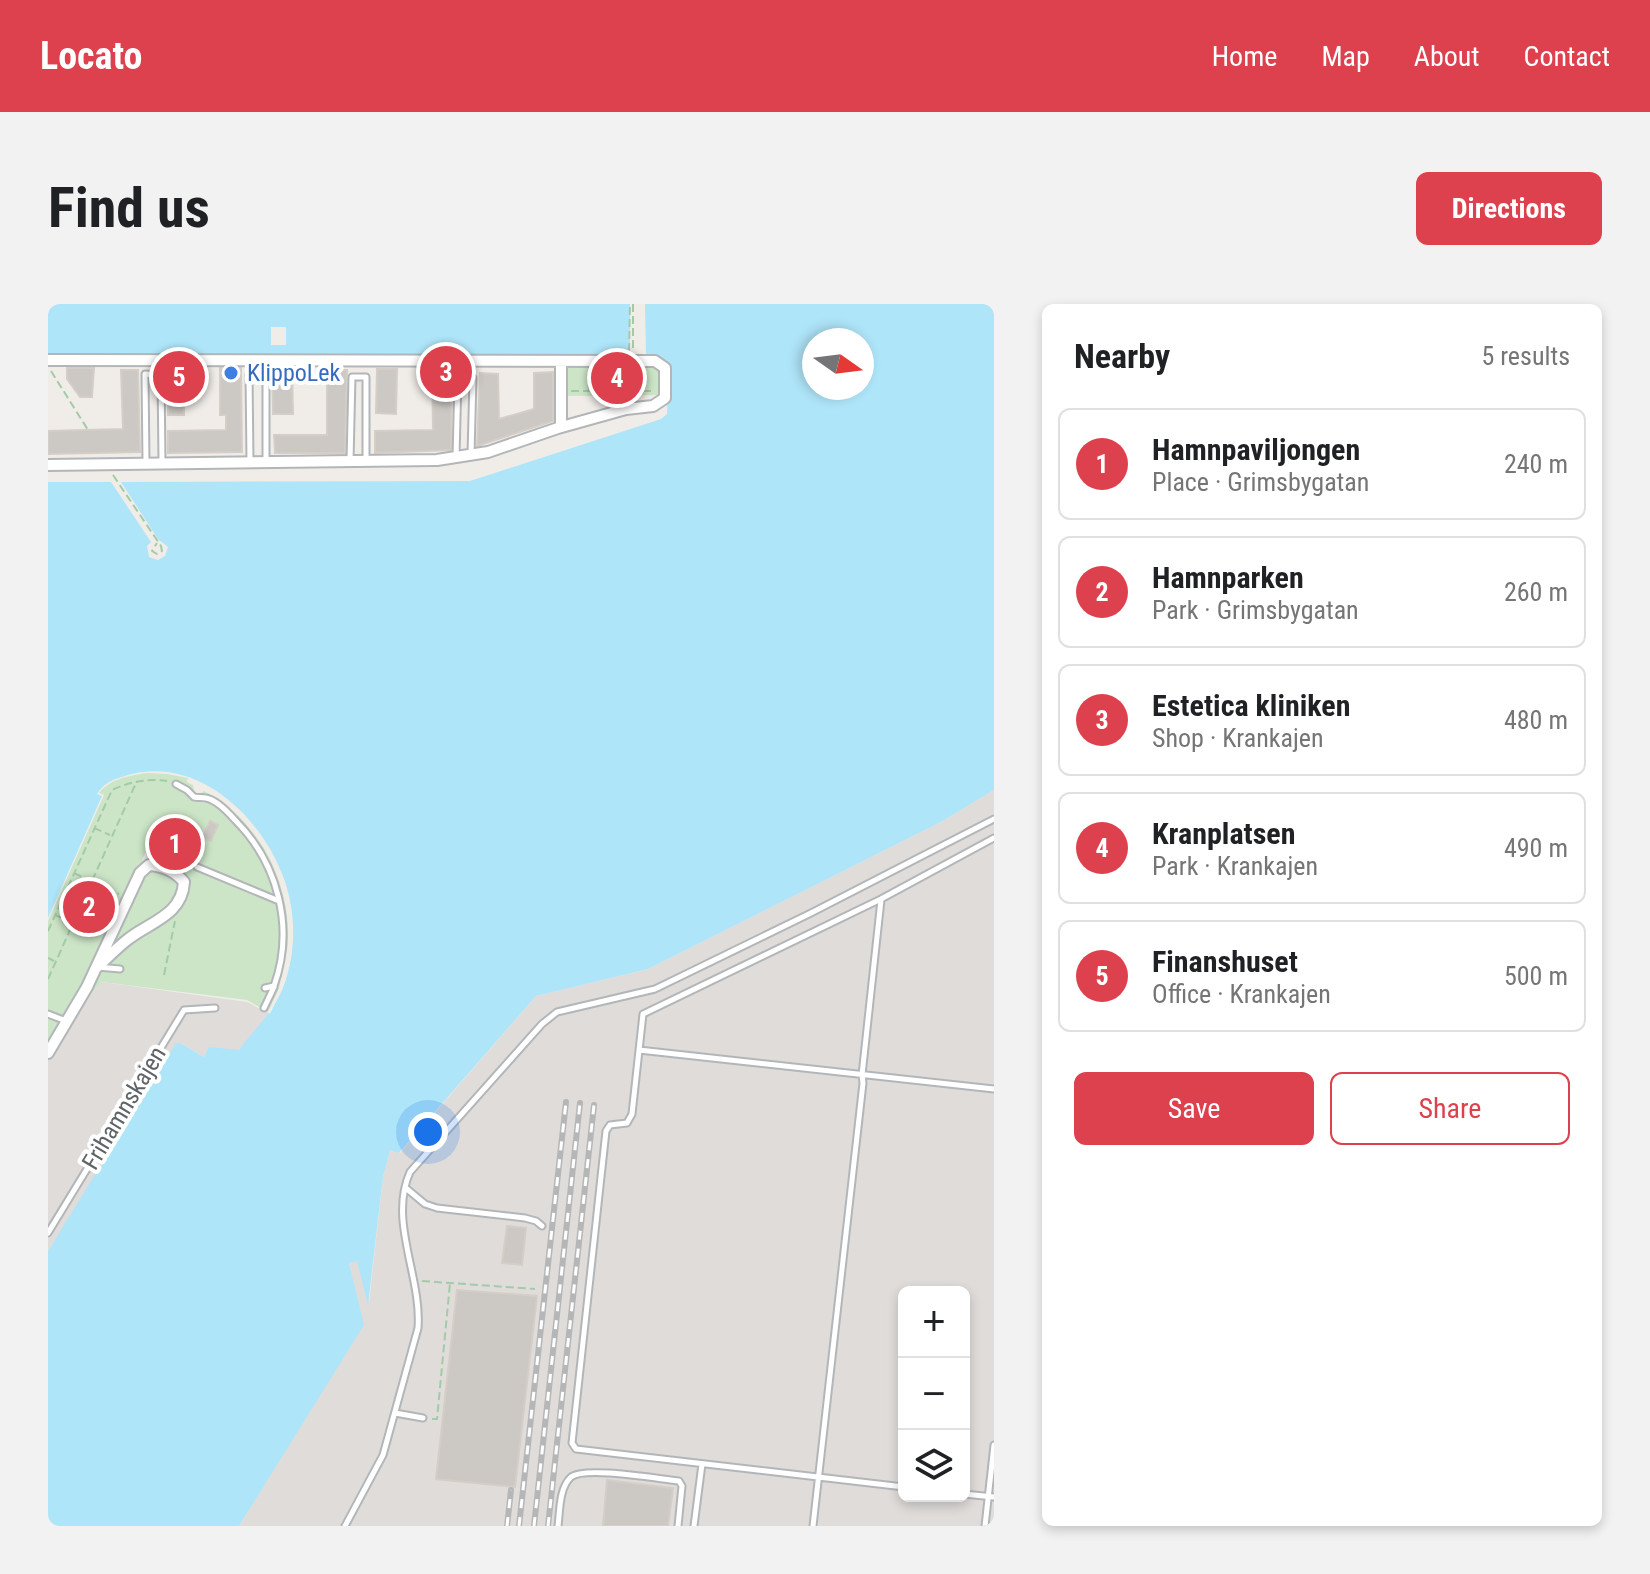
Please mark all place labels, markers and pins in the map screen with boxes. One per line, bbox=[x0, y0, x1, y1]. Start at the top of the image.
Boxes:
pin: 3 bbox=[420, 342, 472, 402]
pin: 5 bbox=[153, 347, 205, 407]
pin: 4 bbox=[591, 348, 643, 408]
place label: KlippoLek bbox=[247, 359, 340, 387]
marker: KlippoLek bbox=[222, 364, 240, 382]
pin: 1 bbox=[149, 814, 201, 874]
pin: 2 bbox=[63, 877, 115, 937]

